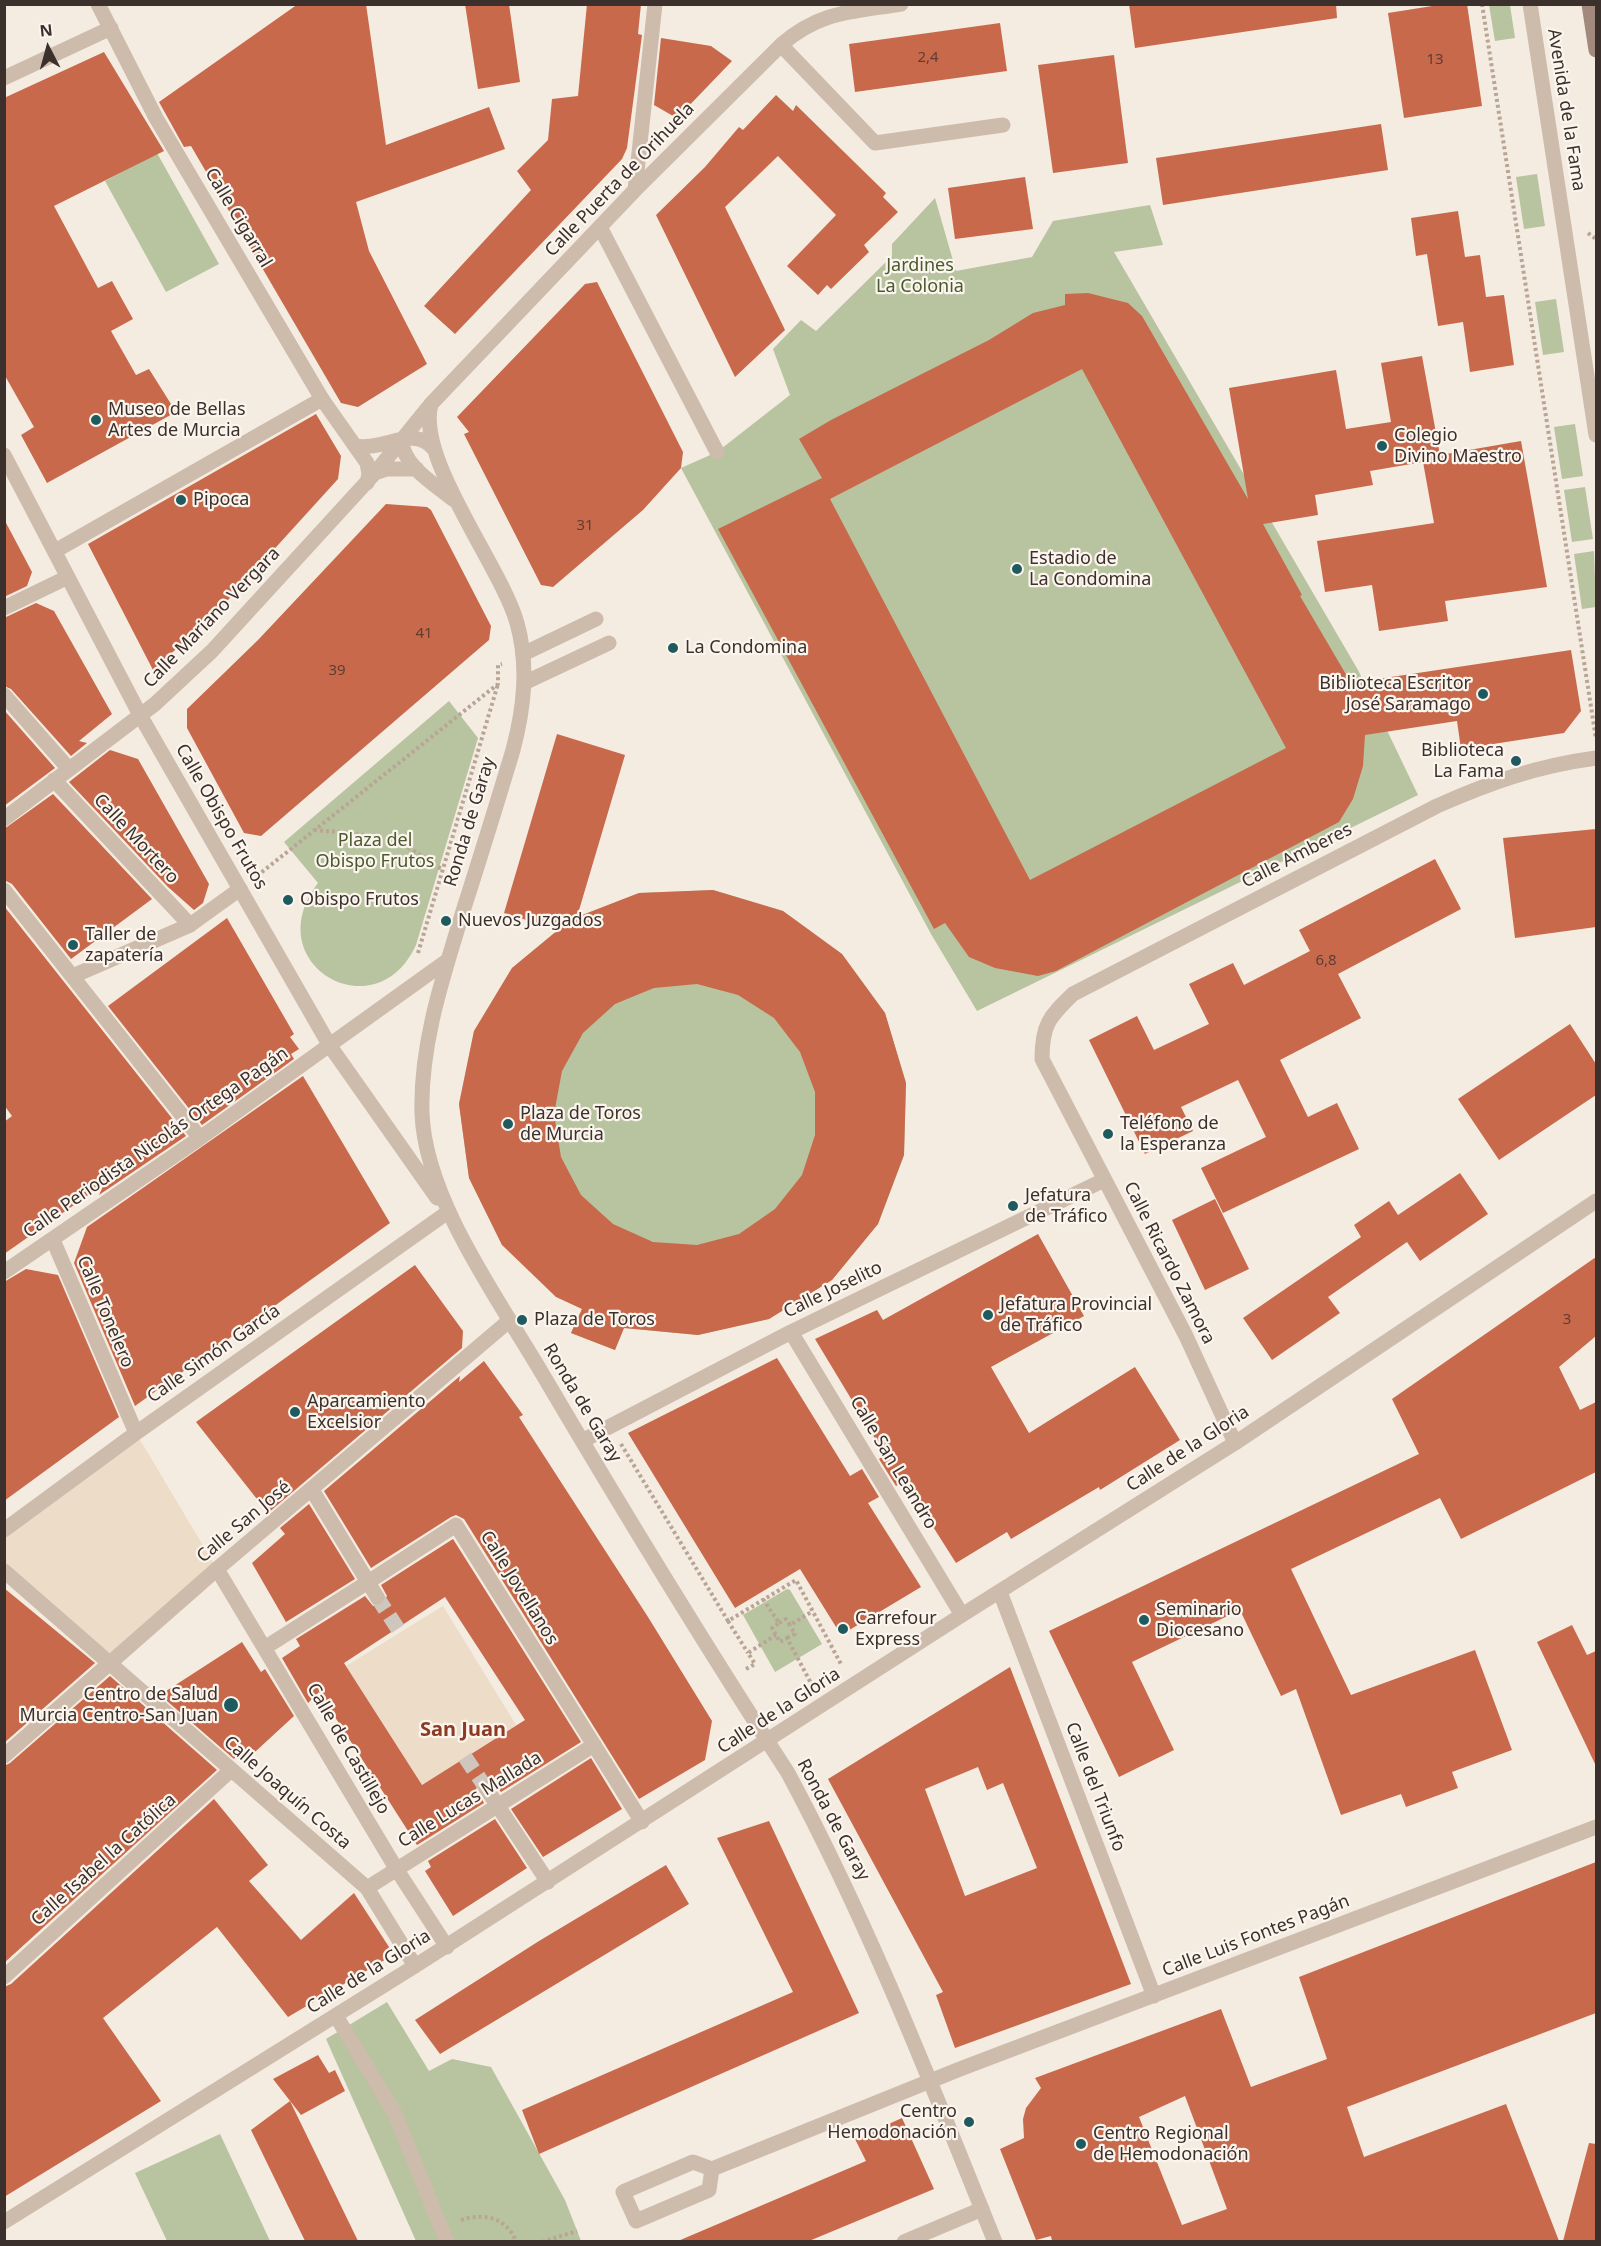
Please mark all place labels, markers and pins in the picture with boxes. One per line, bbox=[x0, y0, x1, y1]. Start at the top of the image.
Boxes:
place label: Museo de Bellas Artes de Murcia bbox=[108, 399, 246, 442]
marker: Museo de Bellas Artes de Murcia bbox=[89, 413, 103, 427]
place label: Colegio Divino Maestro bbox=[1394, 425, 1522, 468]
marker: Colegio Divino Maestro bbox=[1375, 439, 1389, 453]
place label: Pipoca bbox=[193, 489, 249, 511]
marker: Pipoca bbox=[174, 493, 188, 507]
place label: Estadio de La Condomina bbox=[1029, 548, 1151, 590]
marker: Estadio de La Condomina bbox=[1010, 562, 1024, 576]
place label: La Condomina bbox=[685, 637, 807, 659]
marker: La Condomina bbox=[666, 641, 680, 655]
place label: Biblioteca Escritor José Saramago bbox=[1319, 673, 1471, 716]
marker: Biblioteca Escritor José Saramago bbox=[1476, 687, 1490, 701]
place label: Biblioteca La Fama bbox=[1421, 740, 1504, 783]
marker: Biblioteca La Fama bbox=[1509, 754, 1523, 768]
place label: Obispo Frutos bbox=[300, 889, 419, 911]
marker: Obispo Frutos bbox=[281, 893, 295, 907]
place label: Nuevos Juzgados bbox=[458, 910, 602, 932]
marker: Nuevos Juzgados bbox=[439, 914, 453, 928]
place label: Taller de zapatería bbox=[85, 924, 164, 966]
marker: Taller de zapatería bbox=[66, 938, 80, 952]
place label: Plaza de Toros de Murcia bbox=[520, 1103, 641, 1146]
place label: Teléfono de la Esperanza bbox=[1120, 1113, 1226, 1156]
marker: Plaza de Toros de Murcia bbox=[501, 1117, 515, 1131]
marker: Teléfono de la Esperanza bbox=[1101, 1127, 1115, 1141]
place label: Jefatura de Tráfico bbox=[1025, 1185, 1108, 1228]
marker: Jefatura de Tráfico bbox=[1006, 1199, 1020, 1213]
place label: Jefatura Provincial de Tráfico bbox=[1000, 1294, 1152, 1336]
marker: Jefatura Provincial de Tráfico bbox=[981, 1308, 995, 1322]
place label: Plaza de Toros bbox=[534, 1309, 655, 1331]
marker: Plaza de Toros bbox=[515, 1313, 529, 1327]
place label: Aparcamiento Excelsior bbox=[307, 1391, 426, 1434]
marker: Aparcamiento Excelsior bbox=[288, 1405, 302, 1419]
place label: Seminario Diocesano bbox=[1156, 1599, 1244, 1642]
place label: Carrefour Express bbox=[855, 1608, 937, 1650]
marker: Seminario Diocesano bbox=[1137, 1613, 1151, 1627]
marker: Carrefour Express bbox=[836, 1622, 850, 1636]
place label: Centro de Salud Murcia Centro-San Juan bbox=[19, 1684, 218, 1726]
marker: Centro de Salud Murcia Centro-San Juan bbox=[222, 1696, 240, 1714]
place label: Centro Hemodonación bbox=[827, 2101, 957, 2144]
marker: Centro Hemodonación bbox=[962, 2115, 976, 2129]
place label: Centro Regional de Hemodonación bbox=[1093, 2123, 1249, 2166]
marker: Centro Regional de Hemodonación bbox=[1074, 2137, 1088, 2151]

